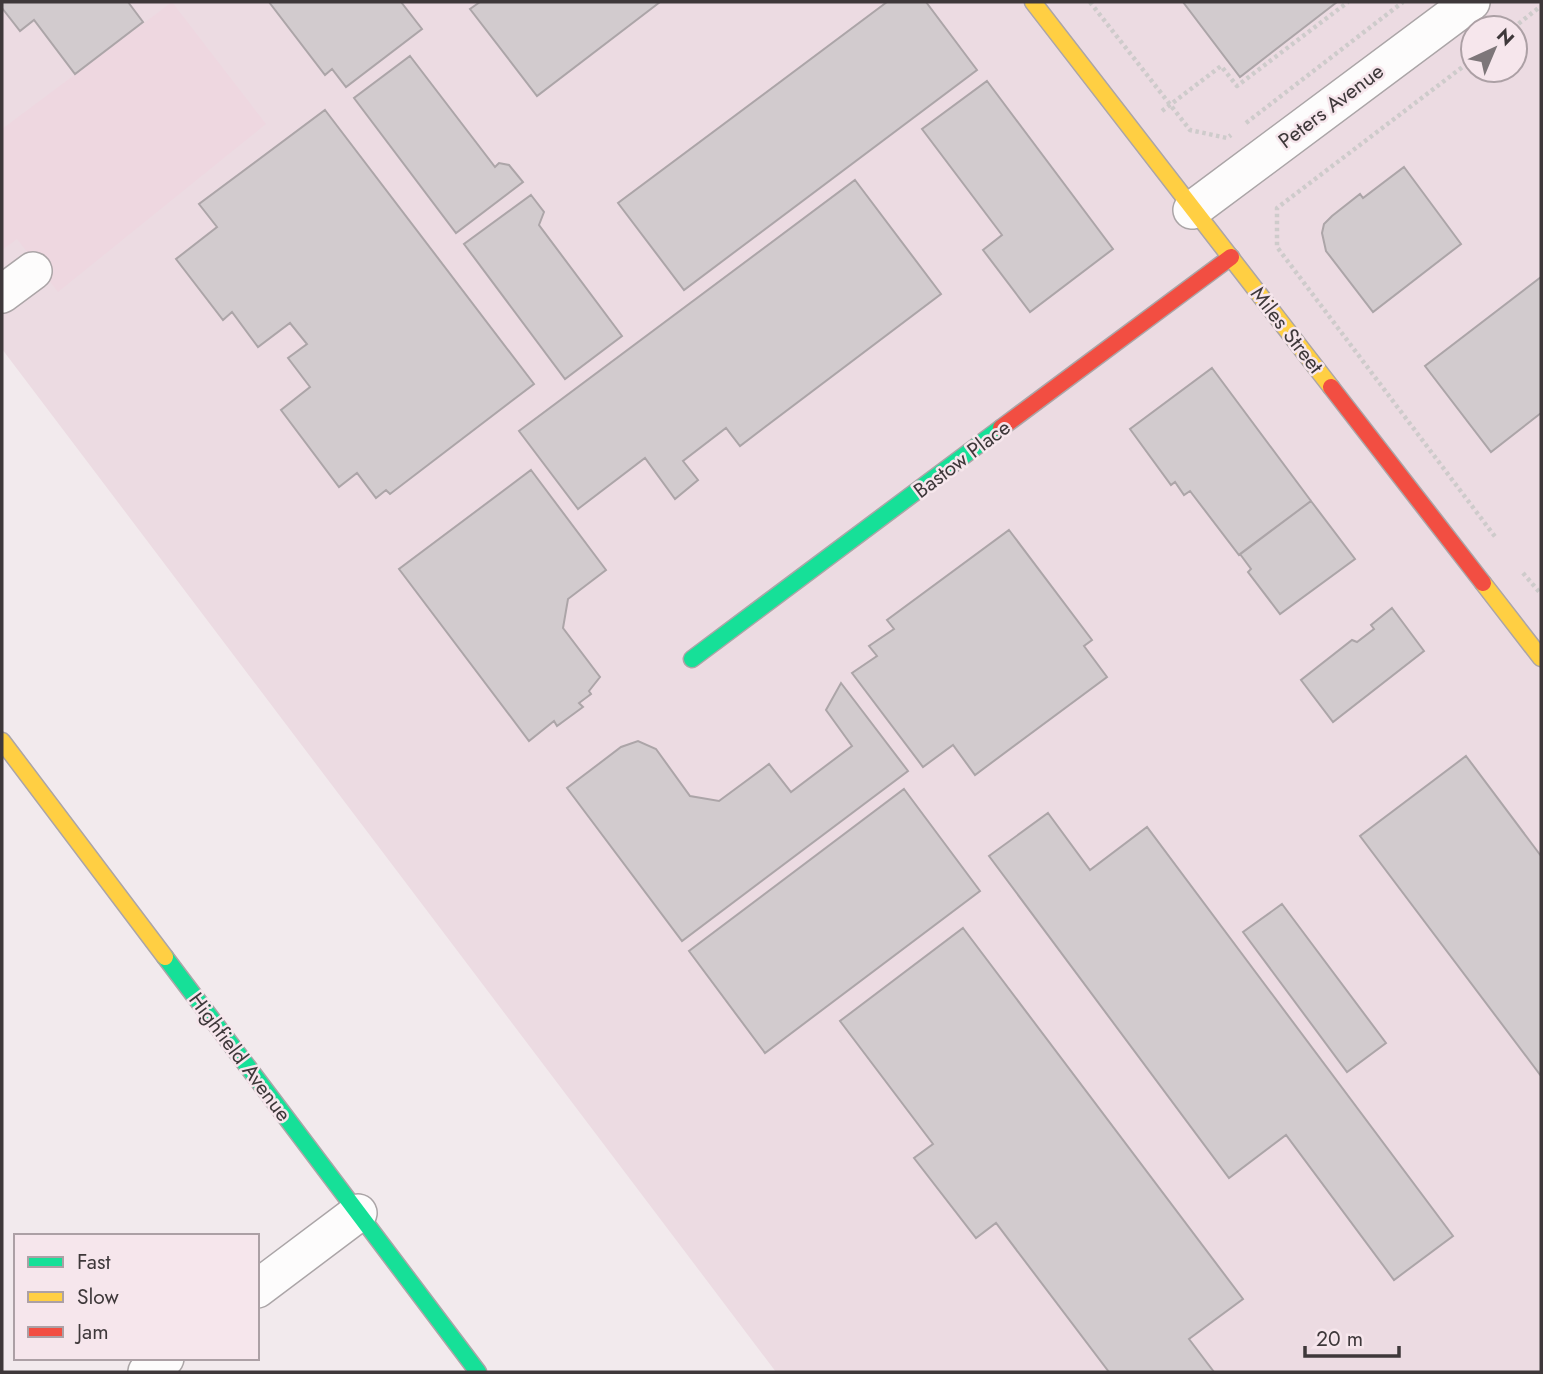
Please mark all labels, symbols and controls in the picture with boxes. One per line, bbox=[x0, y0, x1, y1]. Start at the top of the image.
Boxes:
north arrow bbox=[1459, 14, 1529, 84]
text: N bbox=[1491, 22, 1520, 52]
street label: Peters Avenue bbox=[1272, 56, 1390, 156]
street label: Miles Street bbox=[1243, 280, 1331, 380]
street label: Bastow Place bbox=[907, 413, 1017, 505]
street label: Highfield Avenue bbox=[182, 986, 299, 1128]
legend bbox=[14, 1234, 259, 1360]
text: Fast bbox=[77, 1247, 110, 1277]
text: Slow bbox=[77, 1282, 119, 1312]
scale bar bbox=[1305, 1314, 1400, 1358]
text: Jam bbox=[74, 1317, 109, 1347]
text: 20 m bbox=[1316, 1324, 1363, 1354]

